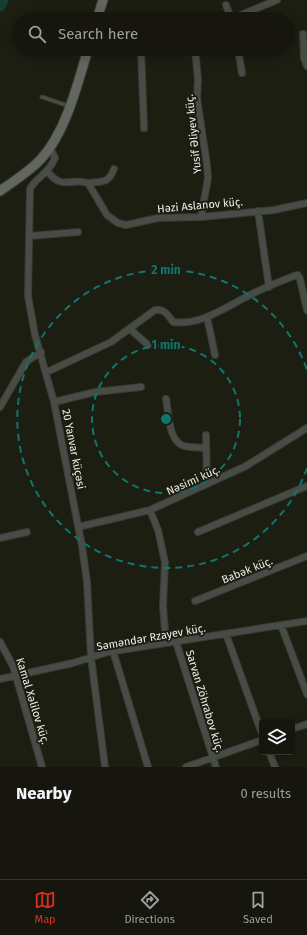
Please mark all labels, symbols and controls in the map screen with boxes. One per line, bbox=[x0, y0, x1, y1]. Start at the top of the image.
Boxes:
search box bbox=[12, 12, 295, 56]
icon: search bbox=[26, 23, 48, 45]
text: Search here bbox=[58, 25, 138, 43]
street label: Yusif Əliyev küç. bbox=[183, 93, 204, 174]
street label: Həzi Aslanov küç. bbox=[157, 195, 244, 216]
text: 2 min bbox=[151, 263, 181, 277]
text: 1 min bbox=[152, 338, 180, 352]
street label: 20 Yanvar küçəsi bbox=[59, 408, 88, 490]
centre of rings bbox=[159, 412, 173, 426]
street label: Nəsimi küç. bbox=[164, 463, 222, 498]
street label: Babək küç. bbox=[220, 554, 275, 587]
street label: Səməndər Rzayev küç. bbox=[95, 621, 207, 653]
street label: Sarvan Zöhrabov küç. bbox=[183, 648, 226, 754]
street label: Kamal Xəlilov küç. bbox=[13, 656, 52, 746]
map controls bbox=[259, 719, 295, 755]
button: layers bbox=[259, 719, 295, 755]
text: Nearby bbox=[16, 783, 71, 804]
text: 0 results bbox=[240, 786, 291, 801]
tab: Map bbox=[34, 889, 56, 926]
tab: Directions bbox=[124, 889, 175, 926]
tab: Saved bbox=[243, 889, 273, 926]

